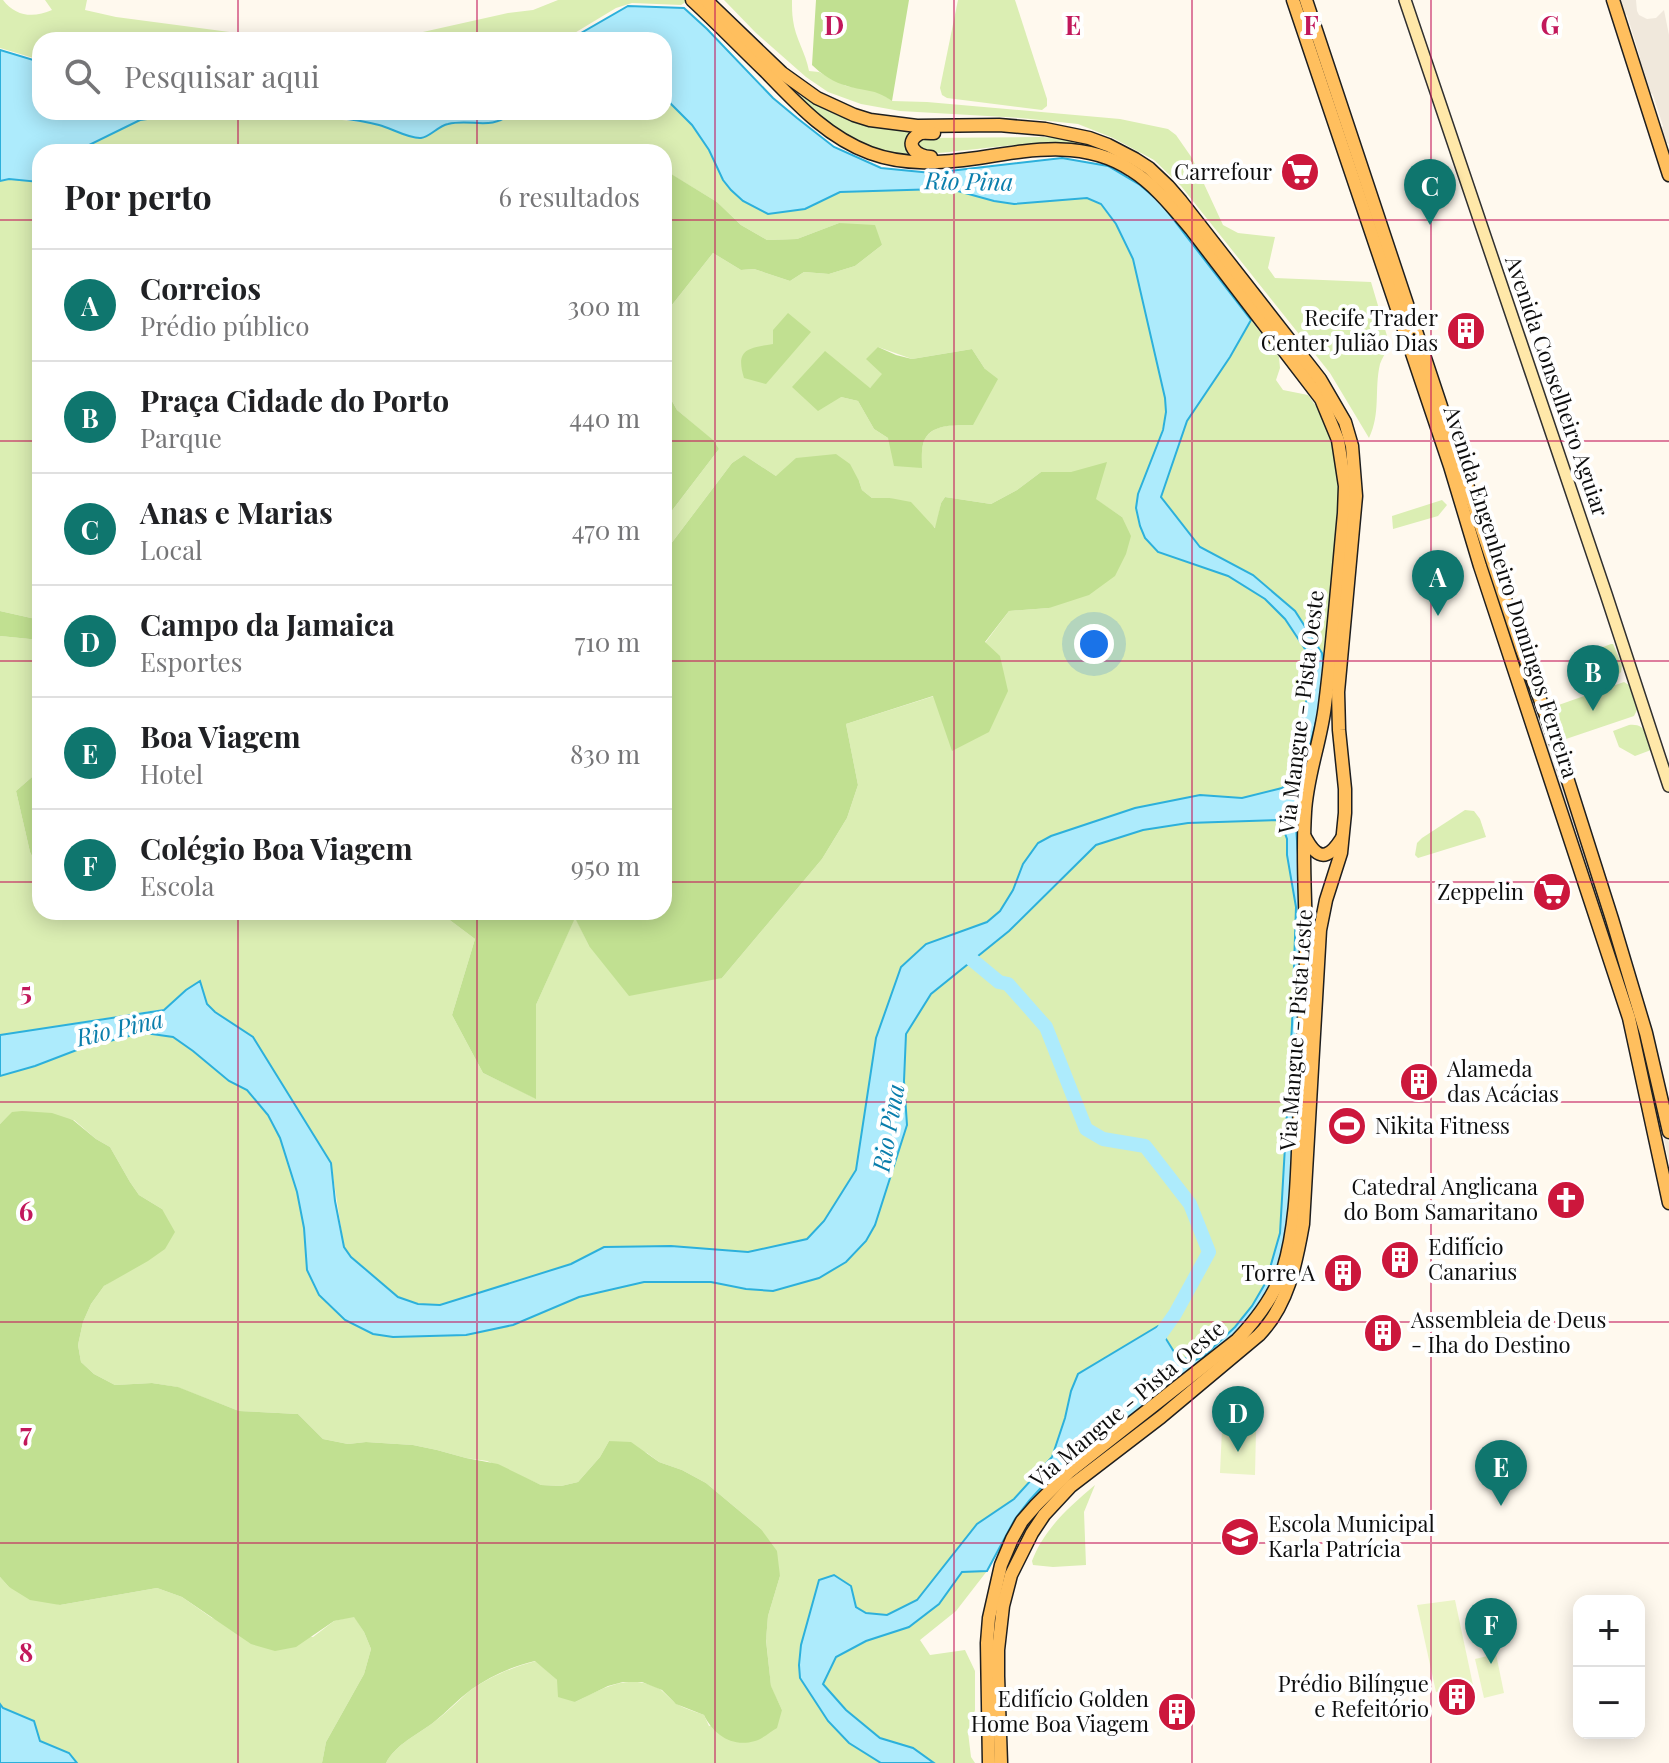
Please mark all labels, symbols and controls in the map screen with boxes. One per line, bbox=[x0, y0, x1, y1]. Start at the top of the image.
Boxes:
text: D bbox=[824, 7, 844, 42]
text: E bbox=[1065, 7, 1081, 42]
text: F bbox=[1303, 7, 1319, 42]
text: G bbox=[1540, 7, 1560, 42]
search box bbox=[32, 32, 672, 120]
icon: search bbox=[60, 54, 104, 98]
text: Pesquisar aqui bbox=[124, 56, 320, 96]
supermarket icon: Carrefour bbox=[1279, 151, 1321, 193]
place label: Carrefour bbox=[1174, 156, 1272, 186]
pin: C bbox=[1404, 159, 1456, 225]
water label: Rio Pina bbox=[923, 163, 1014, 197]
text: Por perto bbox=[64, 173, 212, 219]
text: 6 resultados bbox=[499, 179, 640, 214]
street label: Avenida Conselheiro Aguiar bbox=[1499, 250, 1617, 520]
text: Correios bbox=[140, 268, 261, 308]
text: A bbox=[81, 288, 99, 323]
text: 300 m bbox=[568, 288, 640, 323]
place label: Recife Trader Center Julião Dias bbox=[1261, 302, 1438, 357]
text: Prédio público bbox=[140, 308, 309, 343]
building icon: Recife Trader Center Julião Dias bbox=[1445, 310, 1487, 352]
text: Praça Cidade do Porto bbox=[140, 380, 449, 420]
text: B bbox=[81, 400, 99, 435]
text: 440 m bbox=[569, 400, 640, 435]
street label: Avenida Engenheiro Domingos Ferreira bbox=[1438, 402, 1584, 782]
text: Parque bbox=[140, 420, 222, 455]
text: Anas e Marias bbox=[140, 492, 333, 532]
text: C bbox=[81, 512, 99, 547]
text: 470 m bbox=[572, 512, 640, 547]
text: Local bbox=[140, 532, 203, 567]
pin: A bbox=[1412, 550, 1464, 616]
street label: Via Mangue - Pista Oeste bbox=[1270, 588, 1330, 837]
text: Campo da Jamaica bbox=[140, 604, 395, 644]
text: D bbox=[80, 624, 100, 659]
text: 710 m bbox=[575, 624, 640, 659]
your location bbox=[1074, 624, 1114, 664]
text: Esportes bbox=[140, 644, 242, 679]
pin: B bbox=[1567, 645, 1619, 711]
text: Boa Viagem bbox=[140, 716, 301, 756]
text: E bbox=[82, 736, 98, 771]
text: 830 m bbox=[570, 736, 640, 771]
text: Hotel bbox=[140, 756, 203, 791]
text: Colégio Boa Viagem bbox=[140, 828, 413, 868]
text: F bbox=[82, 848, 98, 883]
text: 950 m bbox=[571, 848, 640, 883]
text: Escola bbox=[140, 868, 214, 903]
supermarket icon: Zeppelin bbox=[1531, 871, 1573, 913]
place label: Zeppelin bbox=[1437, 876, 1524, 906]
street label: Via Mangue - Pista Leste bbox=[1272, 908, 1318, 1153]
text: 5 bbox=[20, 973, 32, 1008]
water label: Rio Pina bbox=[72, 1001, 166, 1053]
place label: Alameda das Acácias bbox=[1446, 1053, 1559, 1108]
building icon: Alameda das Acácias bbox=[1398, 1061, 1440, 1103]
water label: Rio Pina bbox=[863, 1081, 910, 1175]
sports icon: Nikita Fitness bbox=[1326, 1105, 1368, 1147]
place label: Nikita Fitness bbox=[1375, 1110, 1510, 1140]
place label: Catedral Anglicana do Bom Samaritano bbox=[1343, 1171, 1538, 1226]
church icon: Catedral Anglicana do Bom Samaritano bbox=[1545, 1179, 1587, 1221]
text: 6 bbox=[19, 1193, 33, 1228]
place label: Edifício Canarius bbox=[1428, 1231, 1517, 1286]
building icon: Edifício Canarius bbox=[1379, 1239, 1421, 1281]
building icon: Torre A bbox=[1322, 1252, 1364, 1294]
place label: Torre A bbox=[1241, 1257, 1315, 1287]
place label: Assembleia de Deus - Iha do Destino bbox=[1410, 1304, 1606, 1359]
building icon: Assembleia de Deus - Iha do Destino bbox=[1362, 1312, 1404, 1354]
street label: Via Mangue - Pista Oeste bbox=[1022, 1313, 1230, 1494]
pin: D bbox=[1212, 1386, 1264, 1452]
text: 7 bbox=[20, 1414, 32, 1449]
pin: E bbox=[1475, 1440, 1527, 1506]
place label: Escola Municipal Karla Patrícia bbox=[1268, 1508, 1435, 1563]
school or university icon: Escola Municipal Karla Patrícia bbox=[1219, 1516, 1261, 1558]
map controls bbox=[1573, 1595, 1645, 1739]
button: + bbox=[1573, 1595, 1645, 1667]
pin: F bbox=[1465, 1598, 1517, 1664]
text: 8 bbox=[19, 1634, 33, 1669]
button: − bbox=[1573, 1667, 1645, 1739]
place label: Prédio Bilíngue e Refeitório bbox=[1278, 1668, 1429, 1723]
building icon: Prédio Bilíngue e Refeitório bbox=[1436, 1676, 1478, 1718]
place label: Edifício Golden Home Boa Viagem bbox=[971, 1683, 1149, 1738]
building icon: Edifício Golden Home Boa Viagem bbox=[1156, 1691, 1198, 1733]

